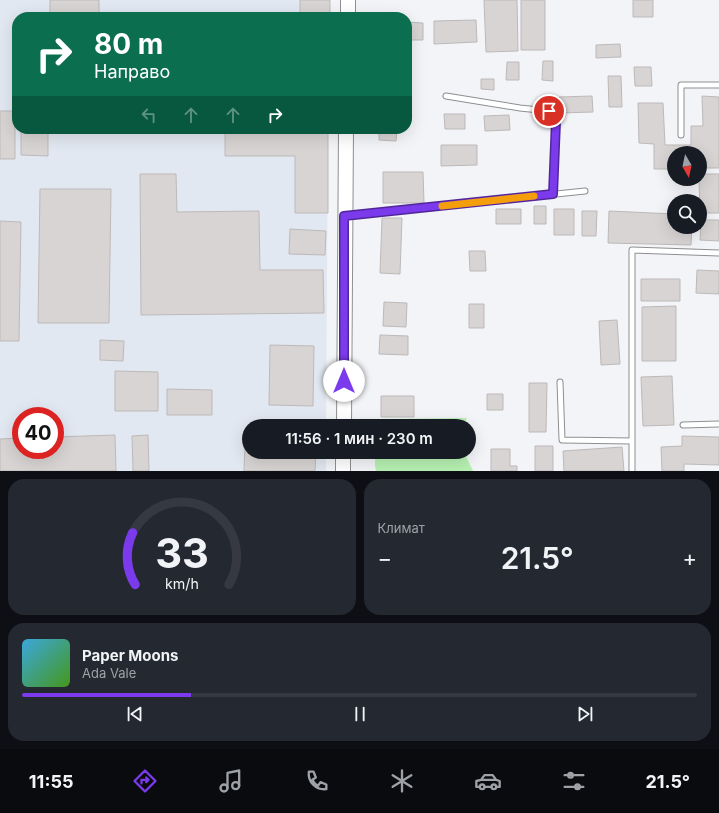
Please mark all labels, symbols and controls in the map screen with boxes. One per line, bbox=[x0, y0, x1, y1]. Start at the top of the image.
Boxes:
text: 80 m bbox=[94, 27, 163, 61]
icon: right bbox=[28, 28, 80, 80]
text: Направо bbox=[94, 61, 170, 82]
pin bbox=[532, 94, 566, 128]
icon: arrive bbox=[538, 100, 560, 122]
icon: left bbox=[138, 104, 160, 126]
icon: ahead bbox=[180, 104, 202, 126]
icon: ahead bbox=[222, 104, 244, 126]
icon: right bbox=[264, 104, 286, 126]
north arrow bbox=[667, 146, 707, 186]
map controls bbox=[667, 146, 707, 234]
button: search bbox=[667, 194, 707, 234]
position arrow bbox=[323, 360, 365, 402]
speed limit sign: 40 bbox=[12, 407, 64, 459]
text: 11:56 · 1 мин · 230 m bbox=[285, 429, 433, 448]
text: Климат bbox=[378, 520, 425, 536]
text: 33 bbox=[155, 528, 209, 578]
text: 21.5° bbox=[501, 540, 574, 576]
text: − bbox=[378, 545, 392, 571]
text: + bbox=[682, 545, 697, 571]
text: km/h bbox=[165, 575, 199, 592]
text: Paper Moons bbox=[82, 646, 178, 665]
text: Ada Vale bbox=[82, 665, 136, 681]
icon: previous bbox=[124, 703, 146, 725]
icon: pause bbox=[349, 703, 371, 725]
icon: next bbox=[574, 703, 596, 725]
icon: directions bbox=[131, 767, 159, 795]
icon: music bbox=[217, 767, 245, 795]
icon: phone bbox=[303, 767, 331, 795]
icon: climate bbox=[388, 767, 416, 795]
icon: car bbox=[474, 767, 502, 795]
icon: filters bbox=[560, 767, 588, 795]
text: 11:55 bbox=[29, 771, 73, 792]
text: 21.5° bbox=[645, 771, 690, 792]

